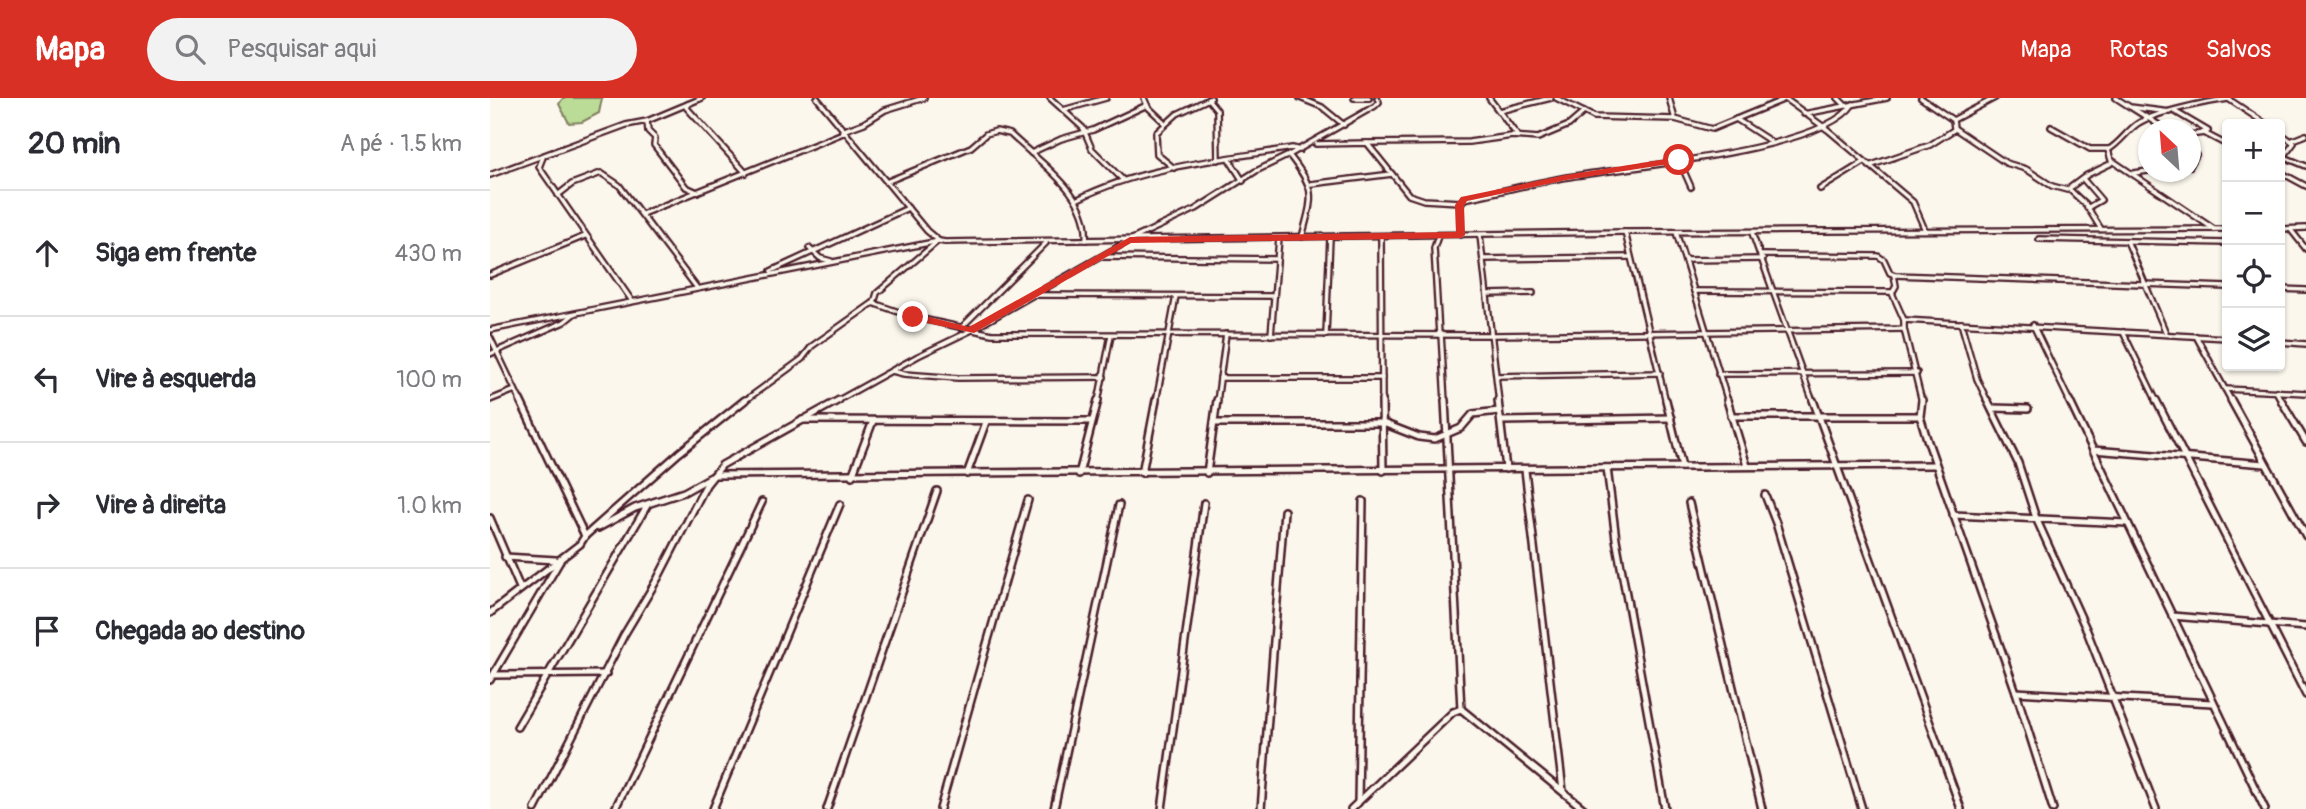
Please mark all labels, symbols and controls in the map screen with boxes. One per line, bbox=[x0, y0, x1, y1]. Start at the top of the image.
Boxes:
search box bbox=[147, 18, 637, 81]
text: Mapa bbox=[35, 29, 105, 70]
icon: search bbox=[171, 30, 209, 68]
text: Pesquisar aqui bbox=[227, 33, 376, 65]
text: Mapa bbox=[2020, 35, 2071, 64]
text: Rotas bbox=[2109, 35, 2168, 64]
text: Salvos bbox=[2206, 35, 2271, 64]
north arrow bbox=[2138, 119, 2201, 182]
map controls bbox=[2222, 119, 2285, 371]
button: + bbox=[2222, 119, 2285, 182]
text: 20 min bbox=[28, 125, 120, 162]
text: A pé · 1.5 km bbox=[340, 129, 462, 158]
route start bbox=[1663, 144, 1694, 175]
button: − bbox=[2222, 182, 2285, 245]
icon: ahead bbox=[28, 234, 66, 272]
text: Siga em frente bbox=[95, 237, 256, 269]
text: 430 m bbox=[395, 239, 462, 268]
button: locate bbox=[2222, 245, 2285, 308]
route end bbox=[897, 301, 928, 332]
button: layers bbox=[2222, 308, 2285, 371]
icon: left bbox=[28, 360, 66, 398]
text: Vire à esquerda bbox=[95, 363, 256, 395]
text: 100 m bbox=[396, 365, 462, 394]
icon: right bbox=[28, 486, 66, 524]
text: Vire à direita bbox=[95, 489, 226, 521]
text: 1.0 km bbox=[397, 491, 462, 520]
icon: arrive bbox=[28, 612, 66, 650]
text: Chegada ao destino bbox=[95, 615, 305, 647]

